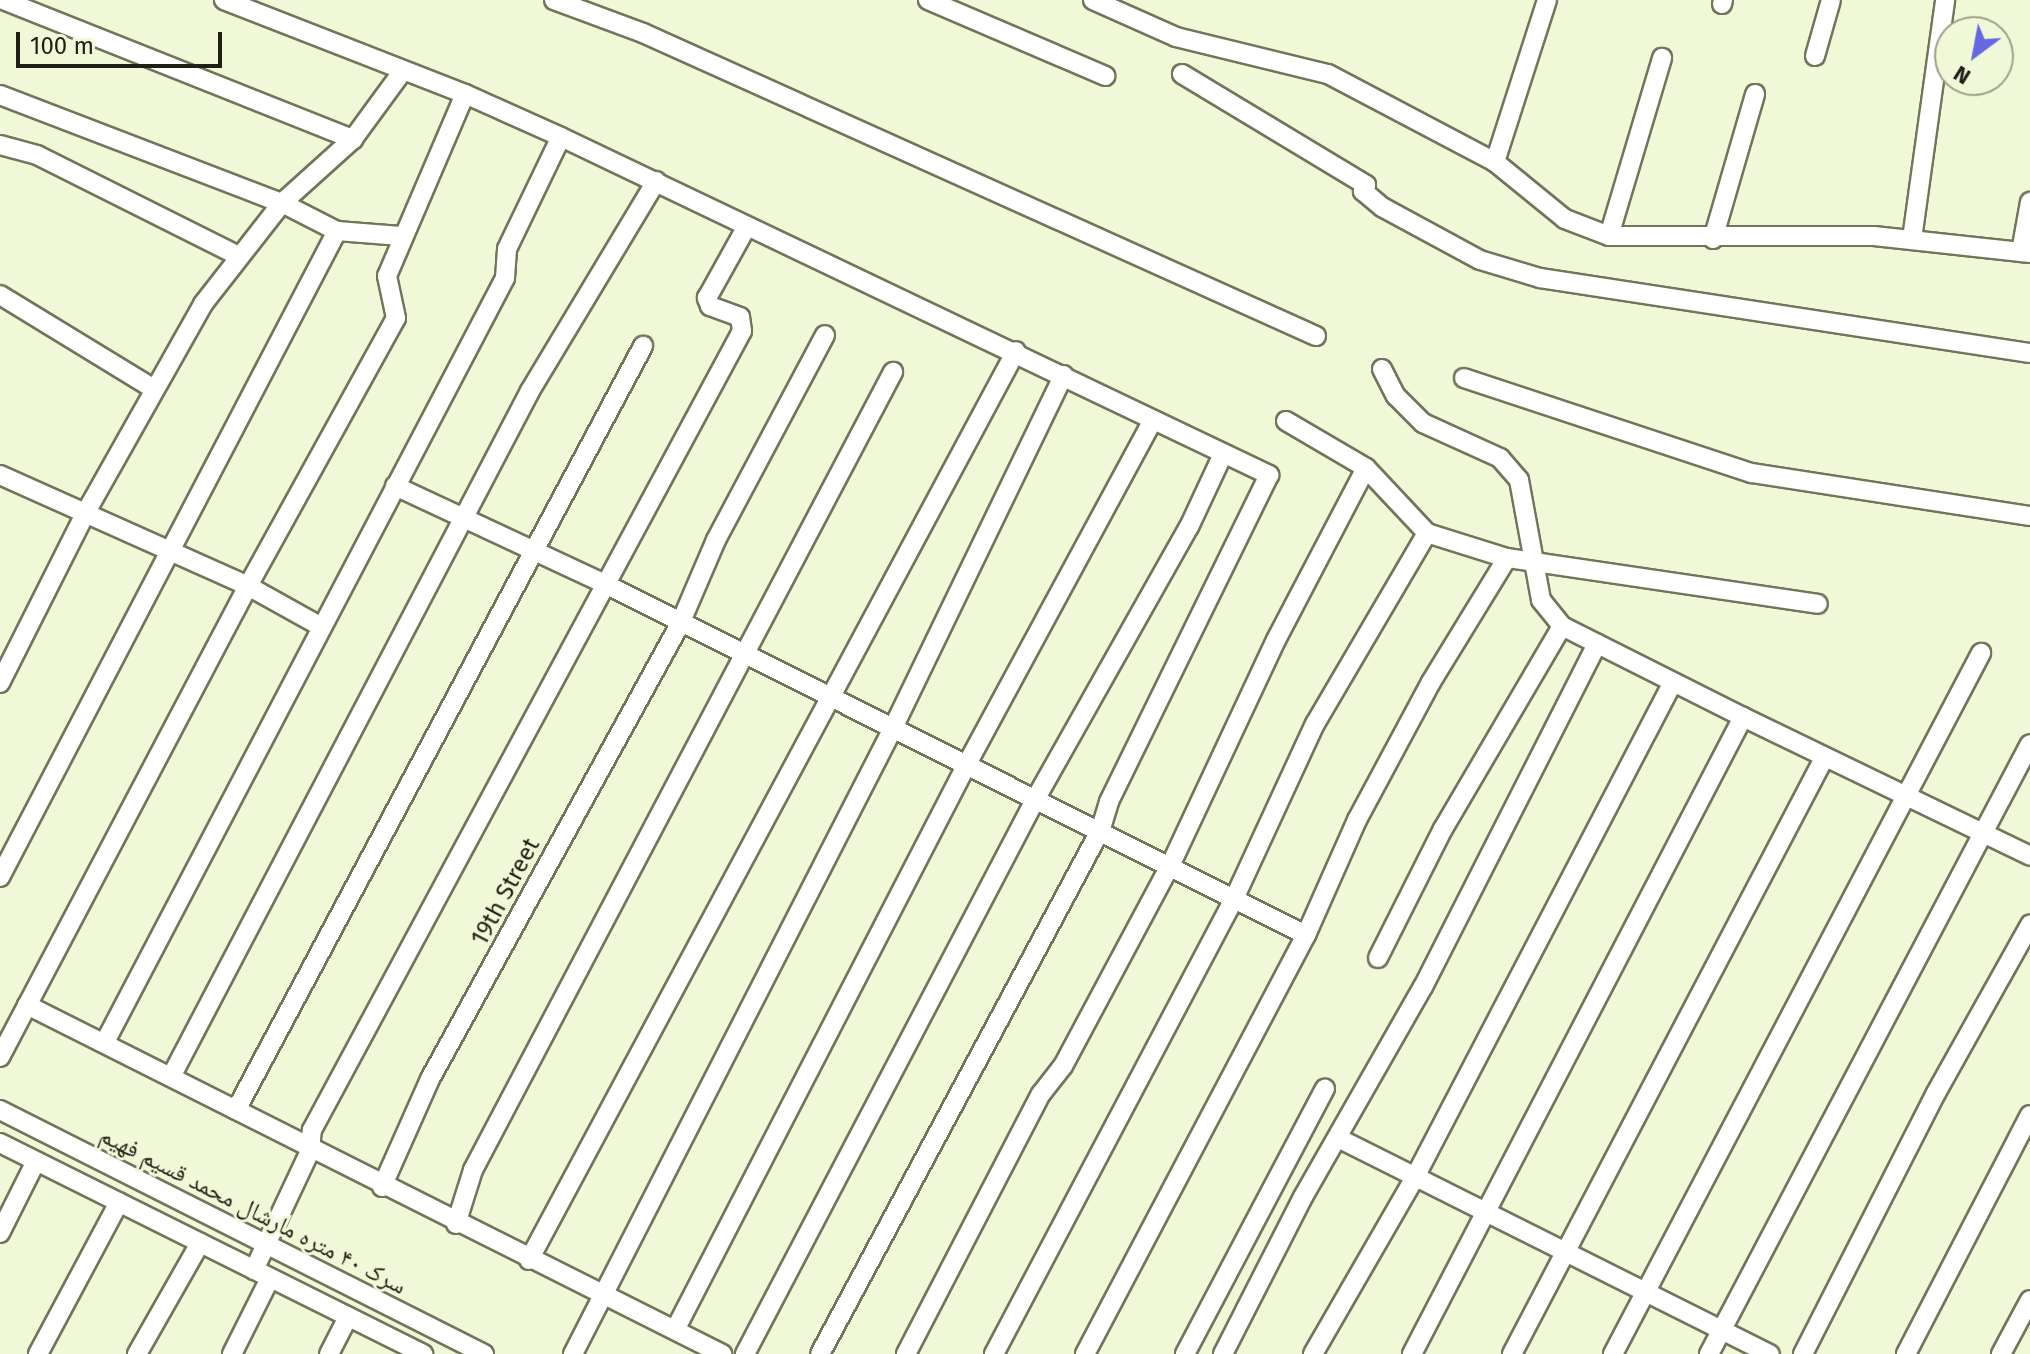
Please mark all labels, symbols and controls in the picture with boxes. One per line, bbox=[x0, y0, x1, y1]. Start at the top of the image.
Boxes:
scale bar bbox=[20, 16, 226, 66]
north arrow bbox=[1934, 16, 2014, 96]
text: 100 m bbox=[30, 32, 94, 60]
text: N bbox=[1949, 60, 1975, 90]
street label: 19th Street bbox=[466, 834, 546, 950]
street label: سرک ۴۰ متره مارشال محمد قسیم فهیم bbox=[95, 1121, 411, 1301]

